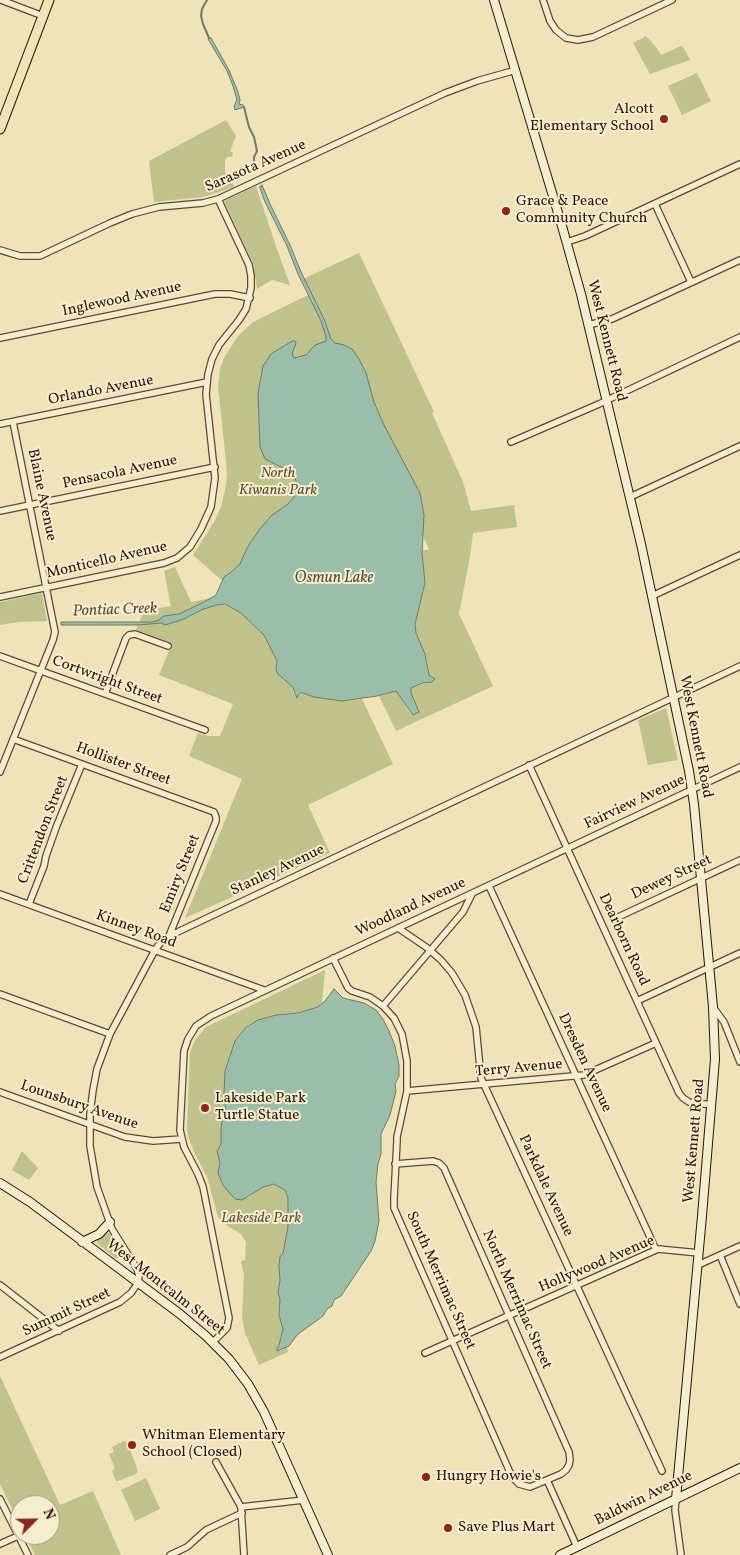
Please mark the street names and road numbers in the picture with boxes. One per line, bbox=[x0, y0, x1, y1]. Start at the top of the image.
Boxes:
street label: Sarasota Avenue bbox=[203, 137, 309, 197]
street label: West Kennett Road bbox=[582, 278, 630, 404]
street label: Inglewood Avenue bbox=[61, 279, 183, 321]
street label: Orlando Avenue bbox=[47, 372, 155, 410]
street label: Blaine Avenue bbox=[22, 447, 60, 543]
street label: Pensacola Avenue bbox=[61, 452, 179, 494]
street label: Monticello Avenue bbox=[45, 538, 169, 584]
street label: Cortwright Street bbox=[49, 653, 165, 709]
street label: West Kennett Road bbox=[674, 674, 716, 800]
street label: Hollister Street bbox=[73, 739, 173, 791]
street label: Fairview Avenue bbox=[582, 772, 688, 834]
street label: Crittendon Street bbox=[15, 773, 73, 887]
street label: Emiry Street bbox=[157, 832, 205, 916]
street label: Stanley Avenue bbox=[228, 841, 328, 901]
street label: Dewey Street bbox=[629, 852, 715, 904]
street label: Woodland Avenue bbox=[353, 875, 469, 941]
street label: Dearborn Road bbox=[594, 891, 652, 989]
street label: Kinney Road bbox=[93, 907, 179, 953]
street label: Dresden Avenue bbox=[553, 1011, 615, 1115]
street label: Terry Avenue bbox=[475, 1056, 563, 1082]
street label: Lounsbury Avenue bbox=[18, 1077, 140, 1135]
street label: West Kennett Road bbox=[681, 1078, 709, 1204]
street label: Parkdale Avenue bbox=[514, 1132, 576, 1240]
street label: South Merrimac Street bbox=[401, 1209, 479, 1353]
street label: North Merrimac Street bbox=[477, 1228, 555, 1372]
street label: Hollywood Avenue bbox=[536, 1232, 658, 1298]
street label: West Montcalm Street bbox=[102, 1236, 228, 1340]
street label: Summit Street bbox=[20, 1285, 114, 1341]
street label: Baldwin Avenue bbox=[592, 1467, 696, 1531]

